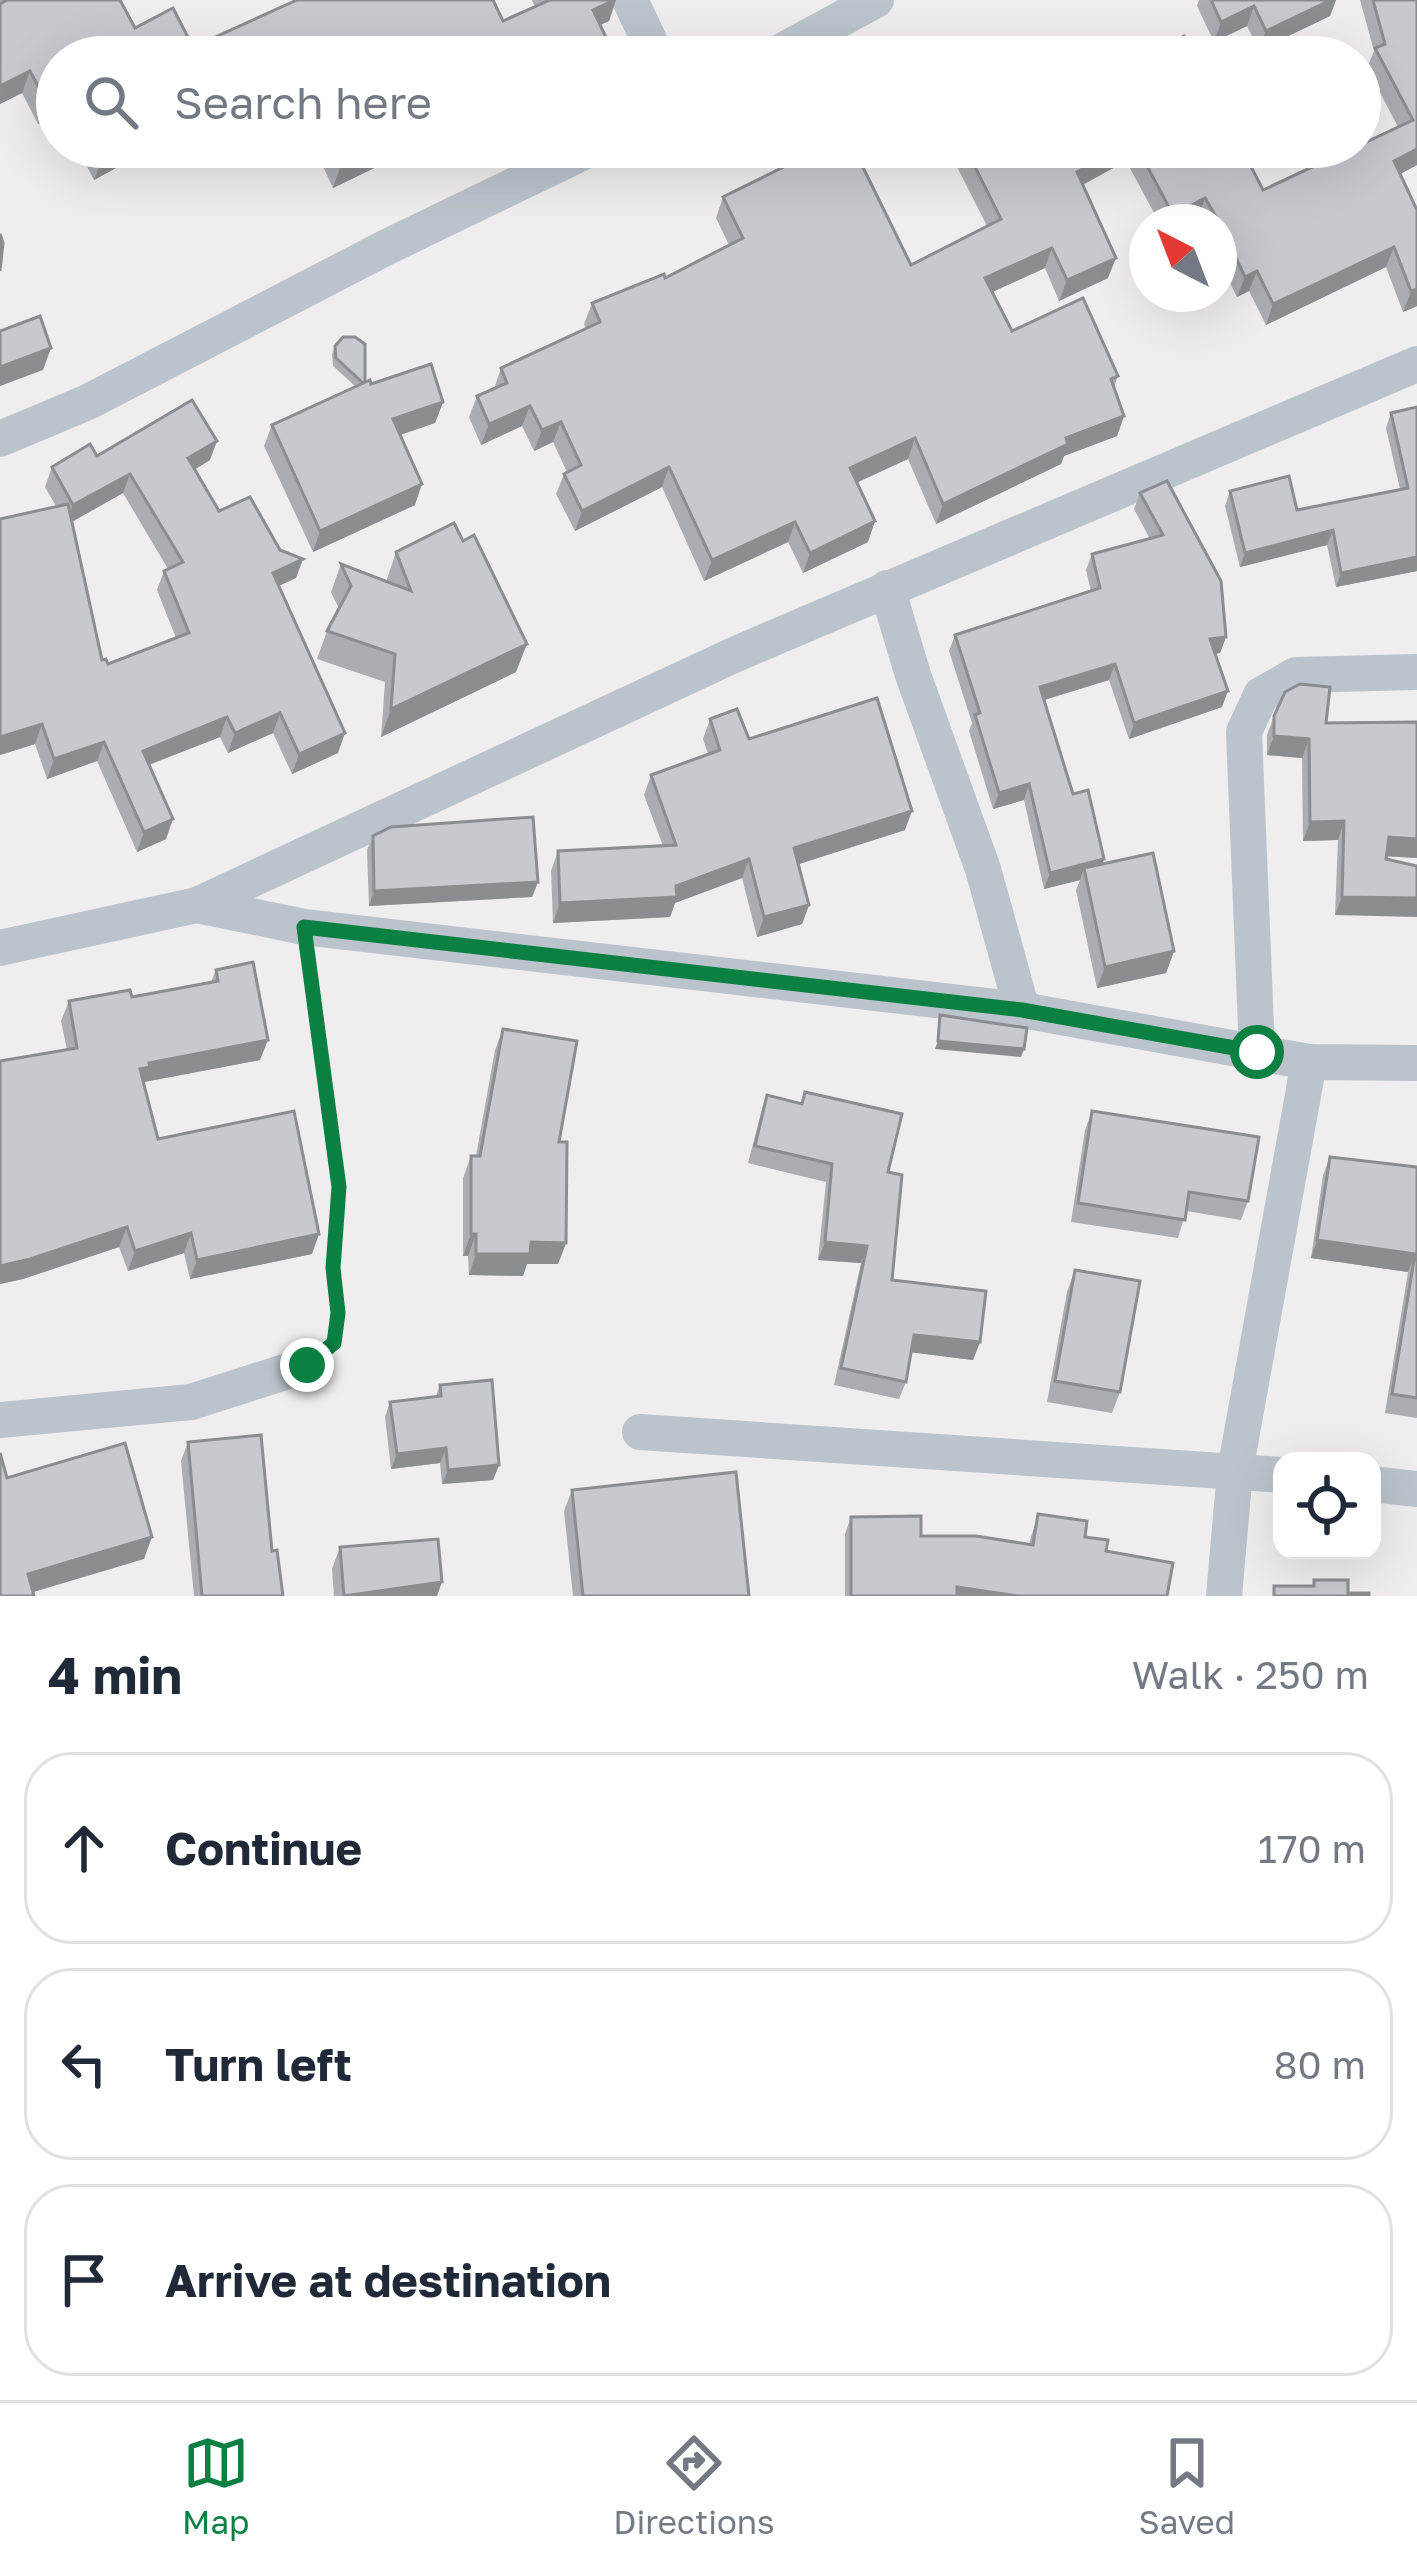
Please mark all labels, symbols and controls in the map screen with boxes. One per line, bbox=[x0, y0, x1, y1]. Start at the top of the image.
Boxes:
search box bbox=[36, 36, 1381, 168]
icon: search bbox=[78, 69, 144, 135]
text: Search here bbox=[174, 75, 432, 129]
north arrow bbox=[1129, 204, 1237, 312]
route start bbox=[1230, 1025, 1284, 1079]
route end bbox=[280, 1338, 334, 1392]
map controls bbox=[1273, 1452, 1381, 1560]
button: locate bbox=[1273, 1452, 1381, 1560]
text: 4 min bbox=[48, 1644, 182, 1705]
text: Walk · 250 m bbox=[1132, 1651, 1369, 1698]
icon: ahead bbox=[51, 1815, 117, 1881]
text: Continue bbox=[165, 1821, 362, 1875]
text: 170 m bbox=[1258, 1825, 1366, 1872]
icon: left bbox=[51, 2031, 117, 2097]
text: Turn left bbox=[165, 2037, 352, 2091]
text: 80 m bbox=[1274, 2041, 1366, 2088]
icon: arrive bbox=[51, 2247, 117, 2313]
text: Arrive at destination bbox=[165, 2253, 611, 2307]
tab: Map bbox=[182, 2430, 249, 2541]
tab: Directions bbox=[613, 2430, 775, 2541]
tab: Saved bbox=[1139, 2430, 1235, 2541]

